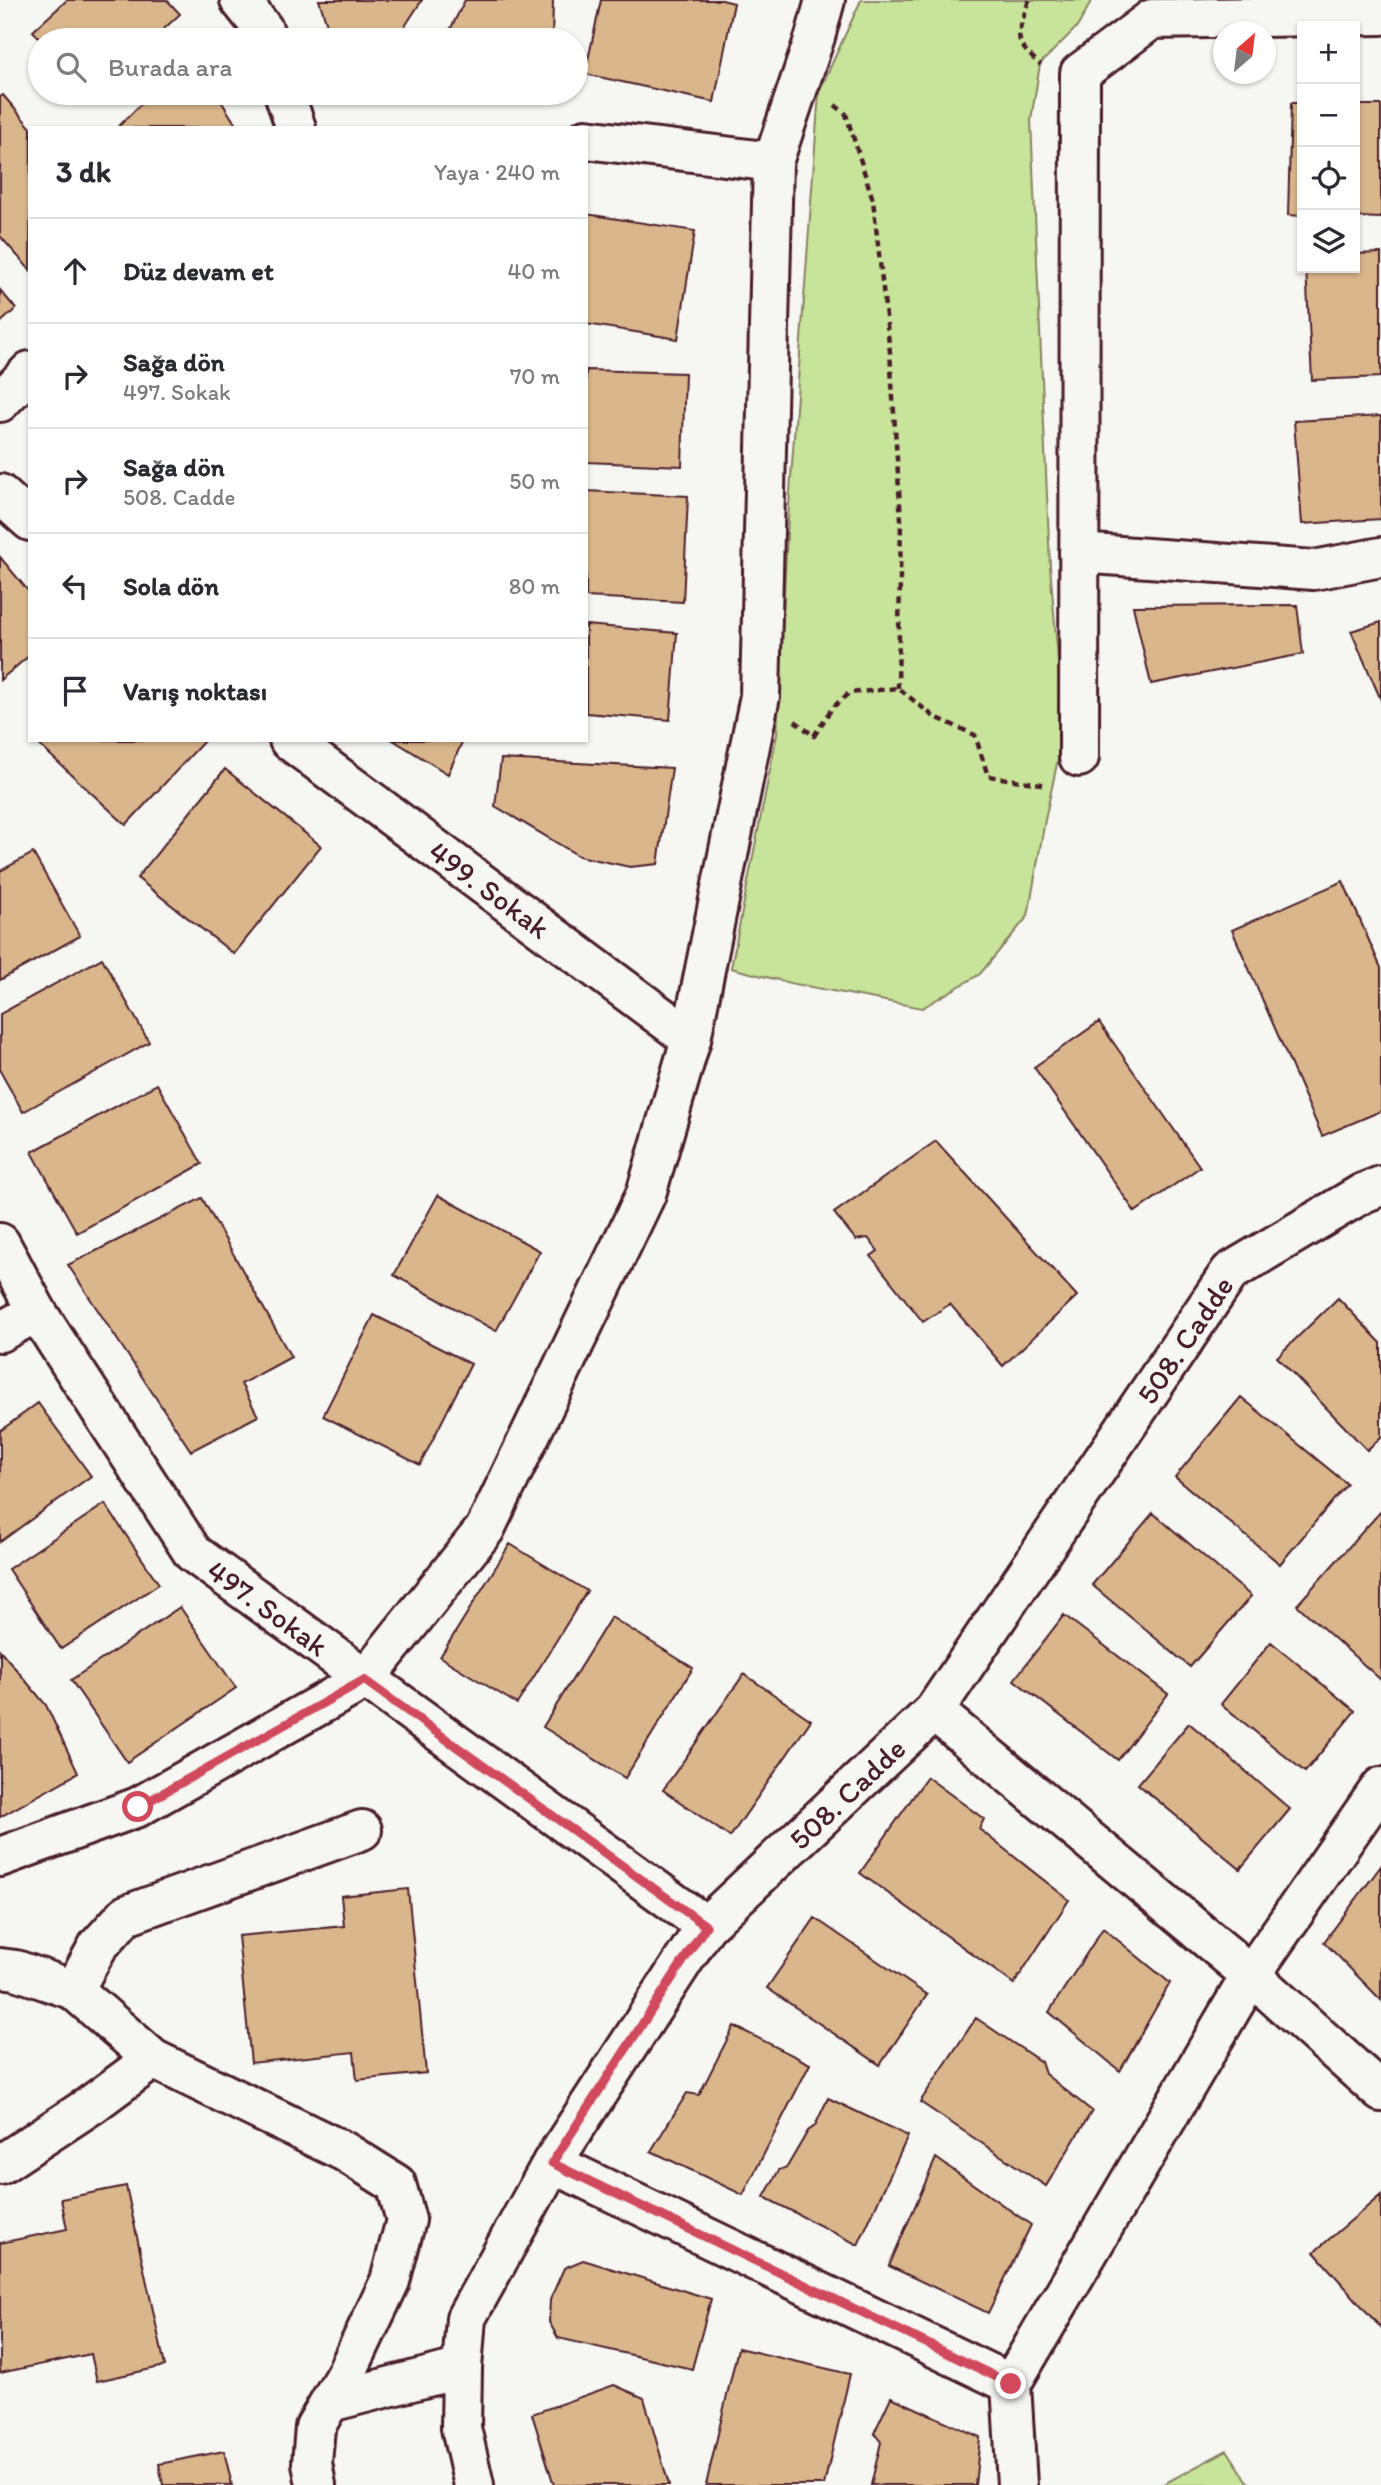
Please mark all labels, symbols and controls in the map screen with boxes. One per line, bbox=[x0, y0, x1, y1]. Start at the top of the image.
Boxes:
north arrow bbox=[1213, 21, 1276, 84]
map controls bbox=[1297, 21, 1360, 273]
button: + bbox=[1297, 21, 1360, 84]
search box bbox=[28, 28, 588, 105]
icon: search bbox=[52, 48, 90, 86]
text: Burada ara bbox=[108, 51, 232, 83]
button: − bbox=[1297, 84, 1360, 147]
button: locate bbox=[1297, 147, 1360, 210]
text: 3 dk bbox=[56, 153, 111, 190]
text: Yaya · 240 m bbox=[434, 158, 560, 186]
button: layers bbox=[1297, 210, 1360, 273]
icon: ahead bbox=[56, 252, 94, 290]
text: Düz devam et bbox=[123, 255, 274, 287]
text: 40 m bbox=[507, 257, 560, 285]
text: Sağa dön bbox=[123, 346, 225, 378]
icon: right bbox=[56, 357, 94, 395]
text: 70 m bbox=[510, 362, 560, 390]
text: 497. Sokak bbox=[123, 378, 231, 406]
text: Sağa dön bbox=[123, 451, 225, 483]
icon: right bbox=[56, 462, 94, 500]
text: 50 m bbox=[509, 467, 560, 495]
text: 508. Cadde bbox=[123, 483, 235, 511]
icon: left bbox=[56, 567, 94, 605]
text: Sola dön bbox=[123, 570, 219, 602]
text: 80 m bbox=[509, 572, 560, 600]
icon: arrive bbox=[56, 672, 94, 710]
text: Varış noktası bbox=[123, 675, 267, 707]
street label: 499. Sokak bbox=[422, 832, 557, 946]
street label: 508. Cadde bbox=[1128, 1268, 1241, 1411]
street label: 497. Sokak bbox=[200, 1551, 336, 1664]
street label: 508. Cadde bbox=[781, 1730, 913, 1857]
route start bbox=[122, 1791, 153, 1822]
route end bbox=[995, 2368, 1026, 2399]

